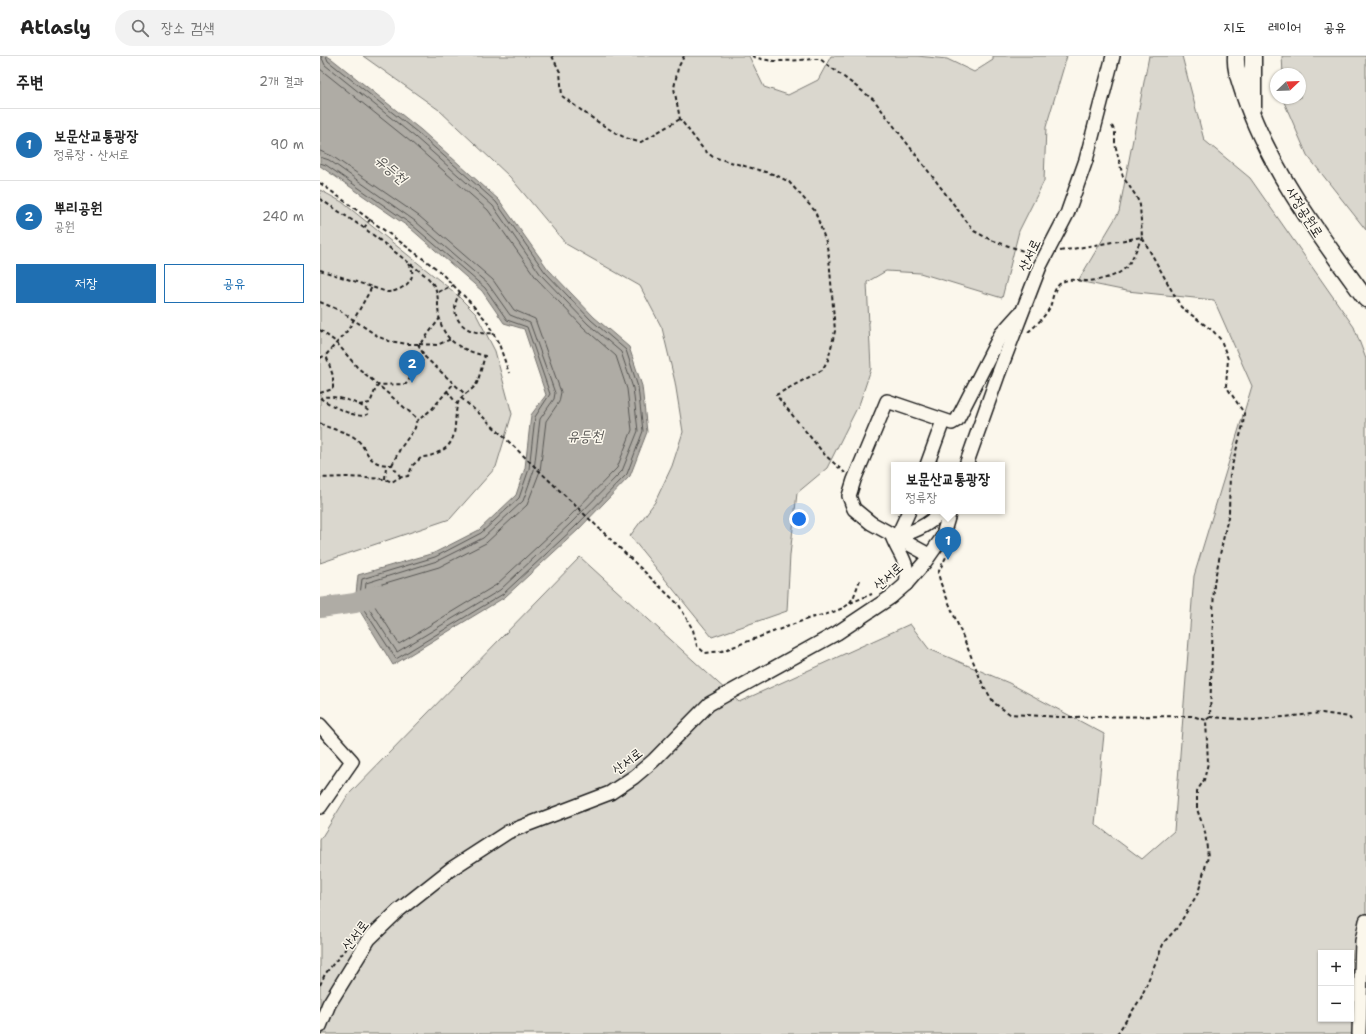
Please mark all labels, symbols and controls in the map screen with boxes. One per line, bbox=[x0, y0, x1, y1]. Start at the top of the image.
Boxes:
search box bbox=[115, 10, 395, 46]
text: Atlasly bbox=[20, 15, 91, 40]
icon: search bbox=[129, 17, 151, 39]
text: 장소 검색 bbox=[161, 18, 214, 38]
text: 지도 bbox=[1223, 18, 1246, 36]
text: 레이어 bbox=[1268, 18, 1301, 36]
text: 공유 bbox=[1323, 18, 1346, 36]
north arrow bbox=[1270, 68, 1306, 104]
text: 주변 bbox=[16, 71, 43, 93]
text: 2개 결과 bbox=[259, 73, 304, 90]
text: 보문산교통광장 bbox=[54, 126, 139, 146]
text: 1 bbox=[26, 136, 32, 153]
text: 90 m bbox=[270, 136, 304, 153]
text: 정류장 · 산서로 bbox=[54, 146, 129, 163]
water label: 유등천 bbox=[371, 150, 413, 190]
street label: 사정공원로 bbox=[1282, 183, 1328, 241]
text: 뿌리공원 bbox=[54, 198, 102, 218]
text: 2 bbox=[24, 208, 34, 225]
text: 240 m bbox=[262, 208, 304, 225]
text: 공원 bbox=[54, 218, 75, 235]
street label: 산서로 bbox=[1014, 236, 1044, 274]
button: 저장 bbox=[16, 264, 156, 303]
button: 공유 bbox=[164, 264, 304, 303]
pin: 2 bbox=[399, 350, 425, 383]
water label: 유등천 bbox=[567, 426, 605, 446]
popup bbox=[891, 462, 1005, 514]
text: 보문산교통광장 bbox=[906, 469, 990, 489]
text: 정류장 bbox=[906, 489, 937, 506]
your location bbox=[789, 509, 809, 529]
pin: 1 bbox=[935, 527, 961, 560]
street label: 산서로 bbox=[869, 558, 907, 594]
street label: 산서로 bbox=[608, 744, 646, 778]
street label: 산서로 bbox=[338, 916, 372, 954]
map controls bbox=[1318, 950, 1354, 1022]
button: + bbox=[1318, 950, 1354, 986]
button: − bbox=[1318, 986, 1354, 1022]

